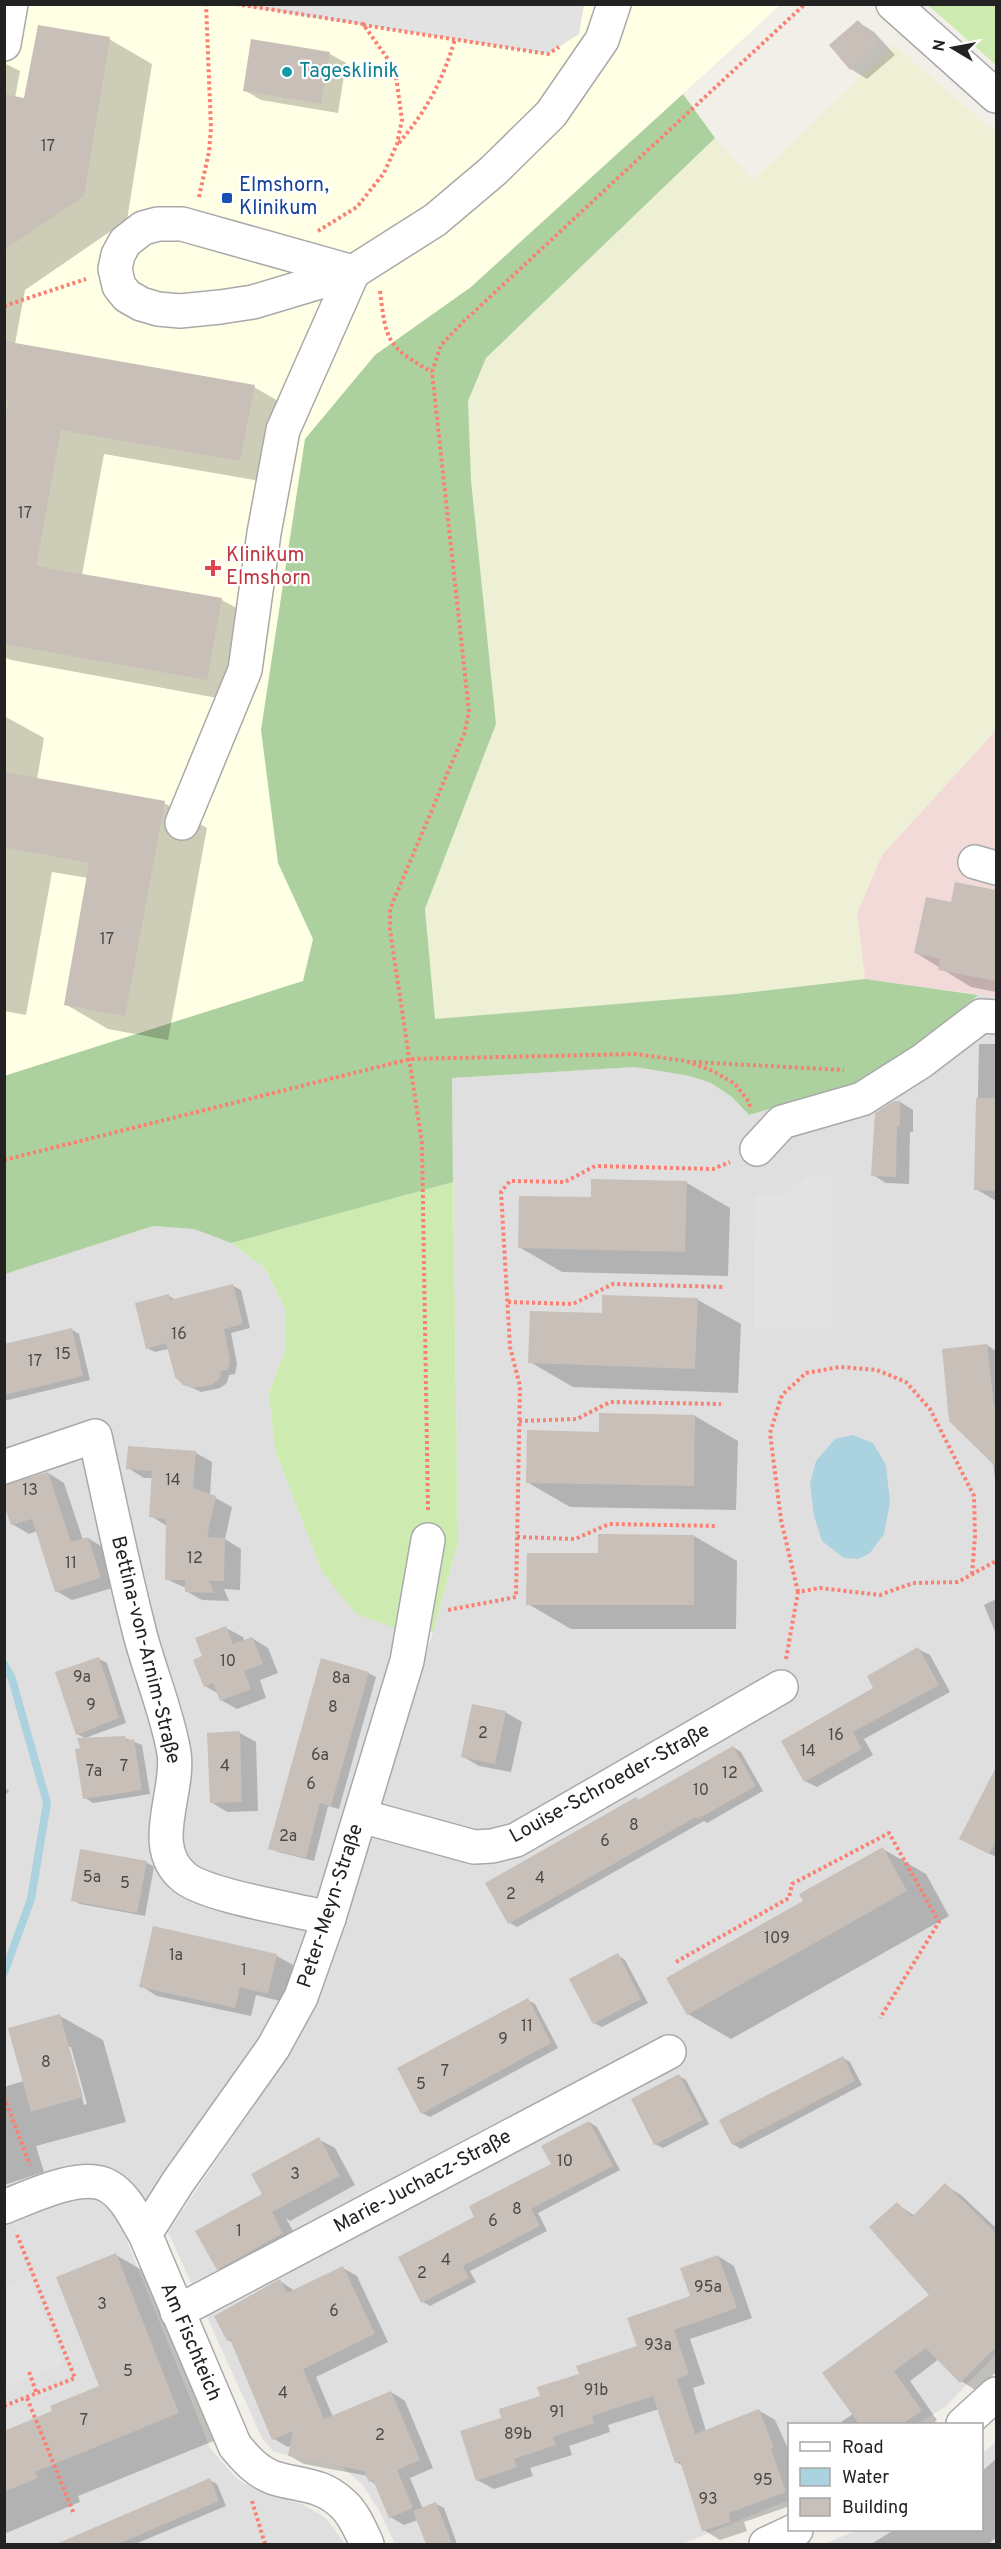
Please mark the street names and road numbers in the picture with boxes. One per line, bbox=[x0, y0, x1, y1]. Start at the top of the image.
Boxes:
street label: Bettina-von-Arnim-Straße bbox=[104, 1533, 186, 1767]
street label: Louise-Schroeder-Straße bbox=[505, 1718, 715, 1850]
street label: Peter-Meyn-Straße bbox=[292, 1821, 370, 1991]
street label: Marie-Juchacz-Straße bbox=[330, 2124, 516, 2240]
street label: Am Fischteich bbox=[153, 2279, 227, 2405]

